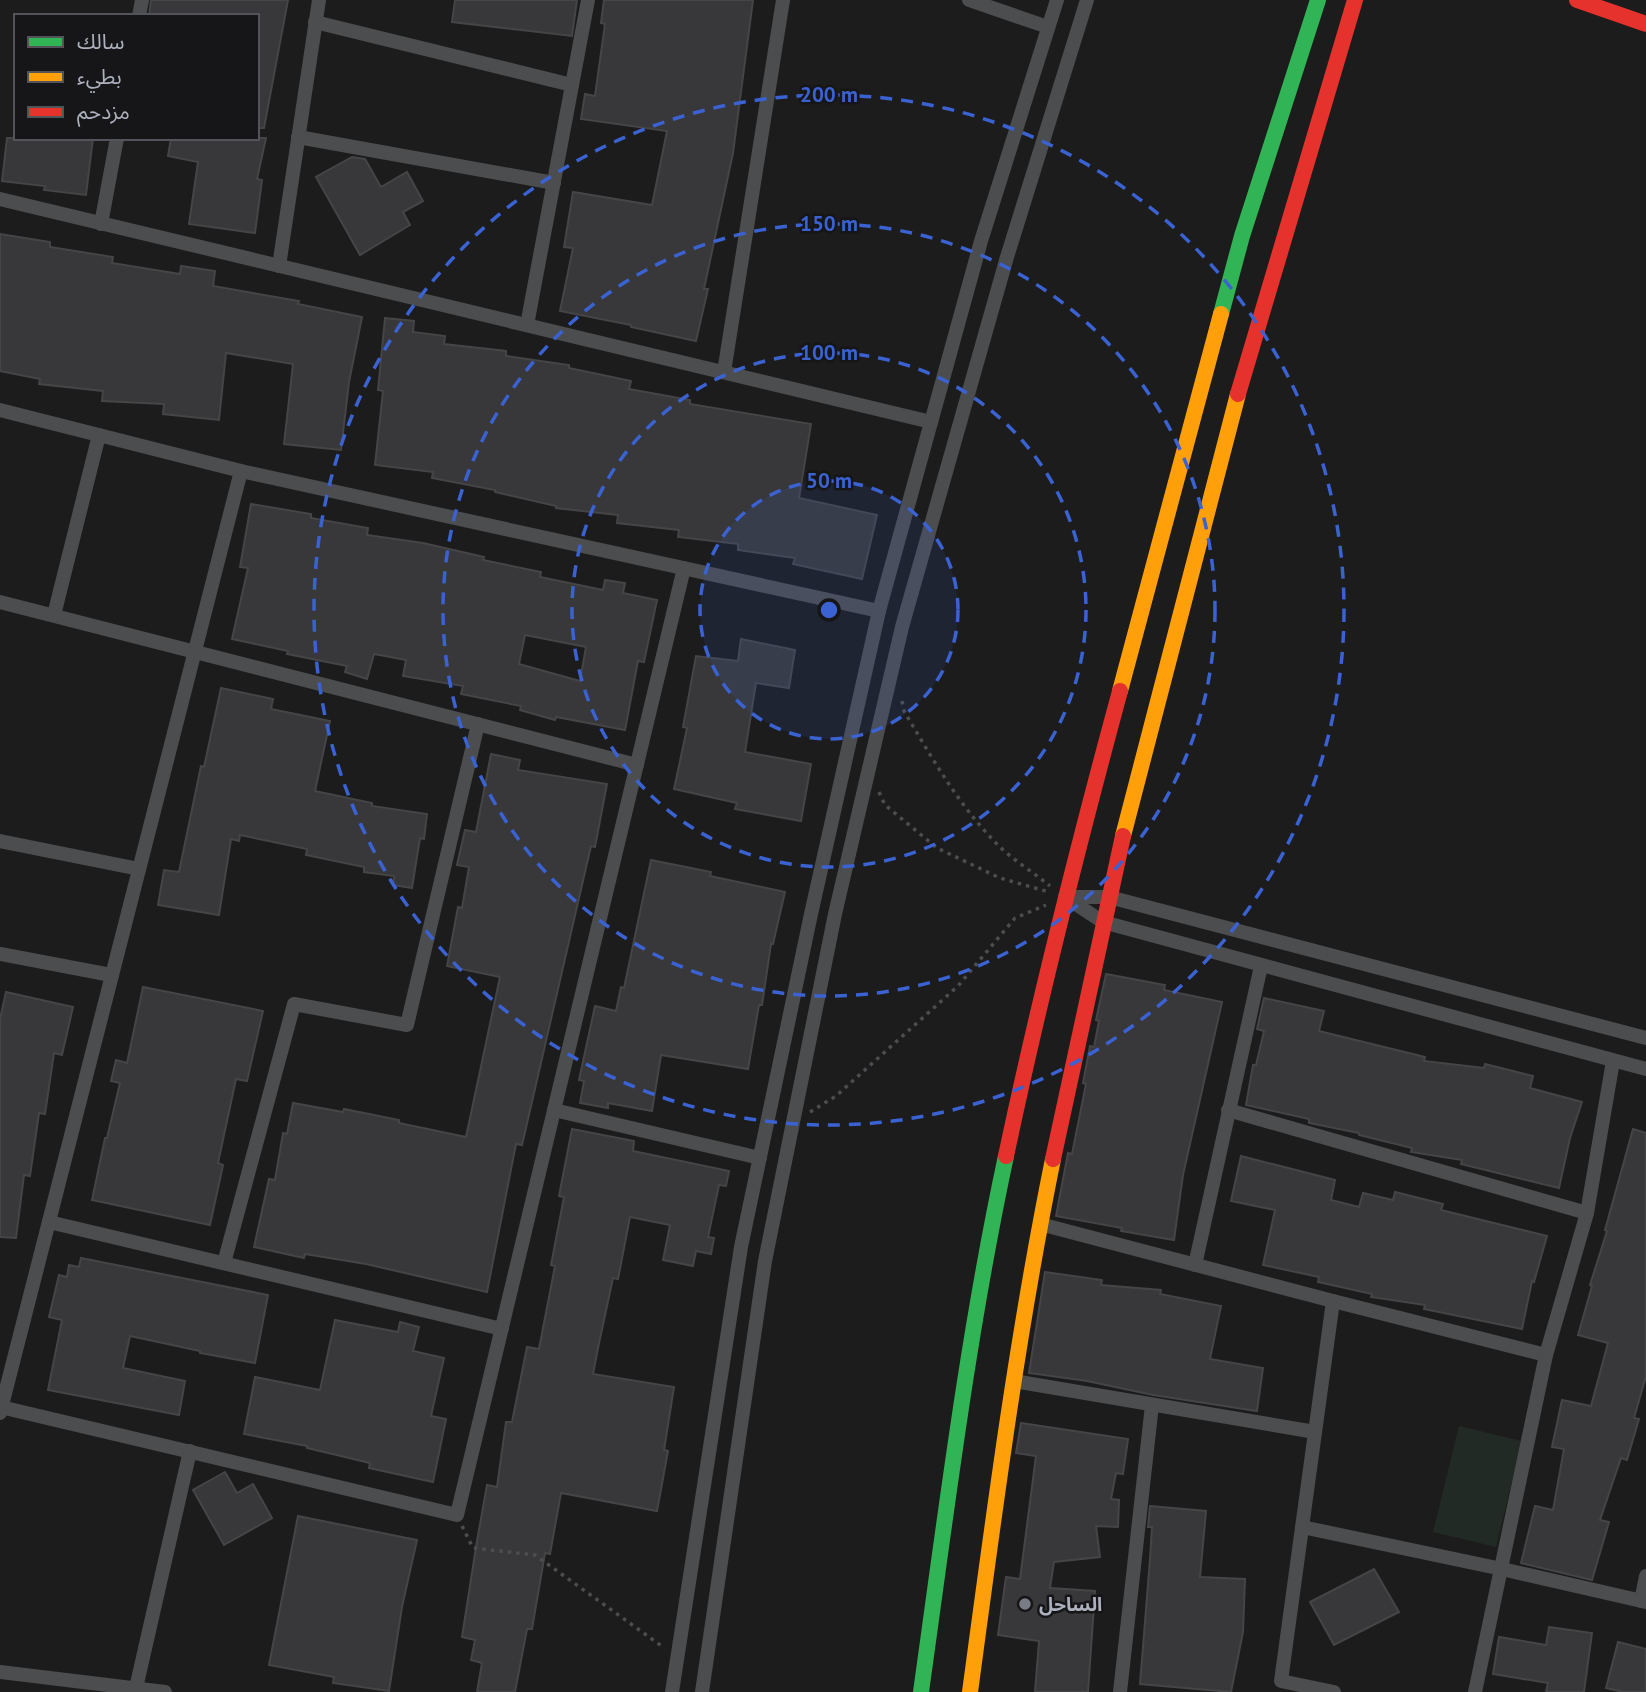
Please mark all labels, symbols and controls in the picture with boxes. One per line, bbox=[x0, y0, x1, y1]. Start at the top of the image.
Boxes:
legend bbox=[14, 14, 259, 140]
text: سالك bbox=[77, 28, 124, 55]
text: بطيء bbox=[77, 63, 122, 93]
text: 200 m bbox=[800, 81, 858, 108]
text: مزدحم bbox=[77, 98, 130, 127]
text: 150 m bbox=[800, 210, 858, 237]
text: 100 m bbox=[800, 339, 858, 366]
text: 50 m bbox=[806, 467, 852, 494]
centre of rings bbox=[817, 598, 841, 622]
place label: الساحل bbox=[1039, 1592, 1102, 1616]
marker: الساحل bbox=[1017, 1596, 1033, 1612]

